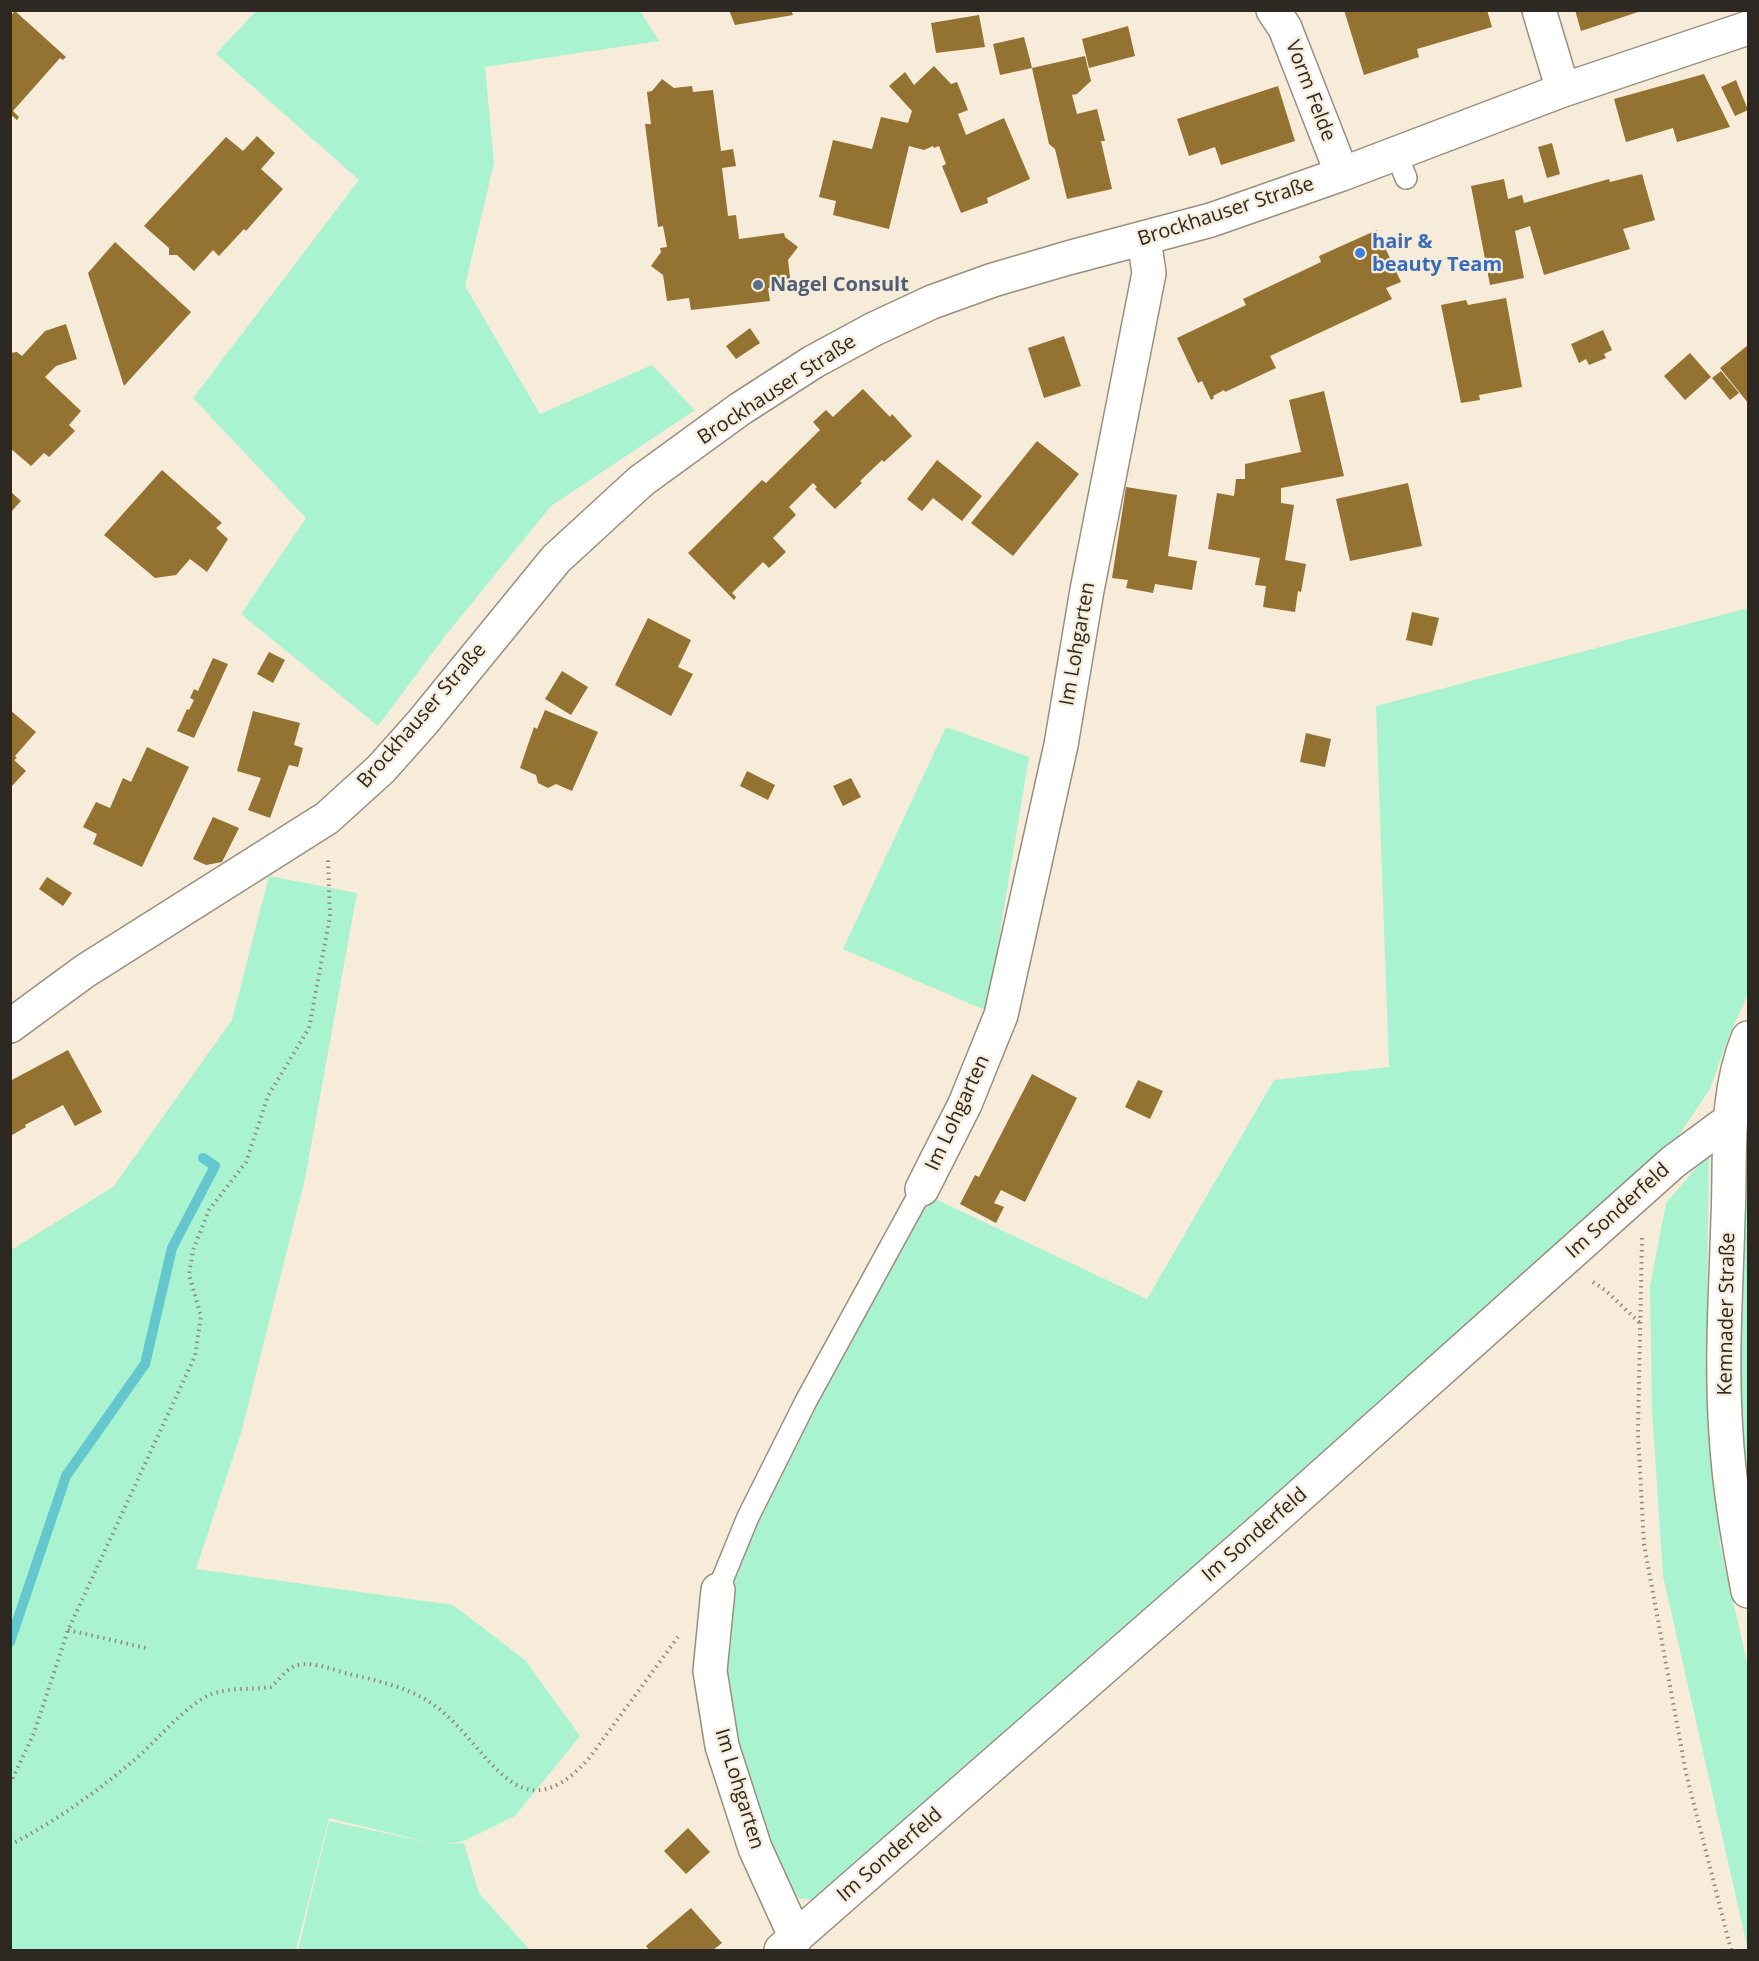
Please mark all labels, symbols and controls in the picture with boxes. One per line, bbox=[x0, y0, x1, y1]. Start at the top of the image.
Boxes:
street label: Vorm Felde bbox=[1280, 37, 1340, 145]
street label: Brockhauser Straße bbox=[1135, 172, 1317, 252]
place label: hair & beauty Team bbox=[1372, 230, 1502, 277]
marker: hair & beauty Team bbox=[1353, 246, 1367, 260]
place label: Nagel Consult bbox=[770, 273, 909, 297]
marker: Nagel Consult bbox=[751, 278, 765, 292]
street label: Brockhauser Straße bbox=[693, 330, 861, 450]
street label: Im Lohgarten bbox=[1055, 580, 1101, 708]
street label: Brockhauser Straße bbox=[353, 639, 491, 793]
street label: Im Lohgarten bbox=[921, 1051, 995, 1175]
street label: Im Sonderfeld bbox=[1561, 1158, 1675, 1264]
street label: Kemnader Straße bbox=[1714, 1232, 1740, 1396]
street label: Im Sonderfeld bbox=[1198, 1483, 1312, 1587]
street label: Im Lohgarten bbox=[709, 1726, 769, 1852]
street label: Im Sonderfeld bbox=[833, 1803, 947, 1907]

